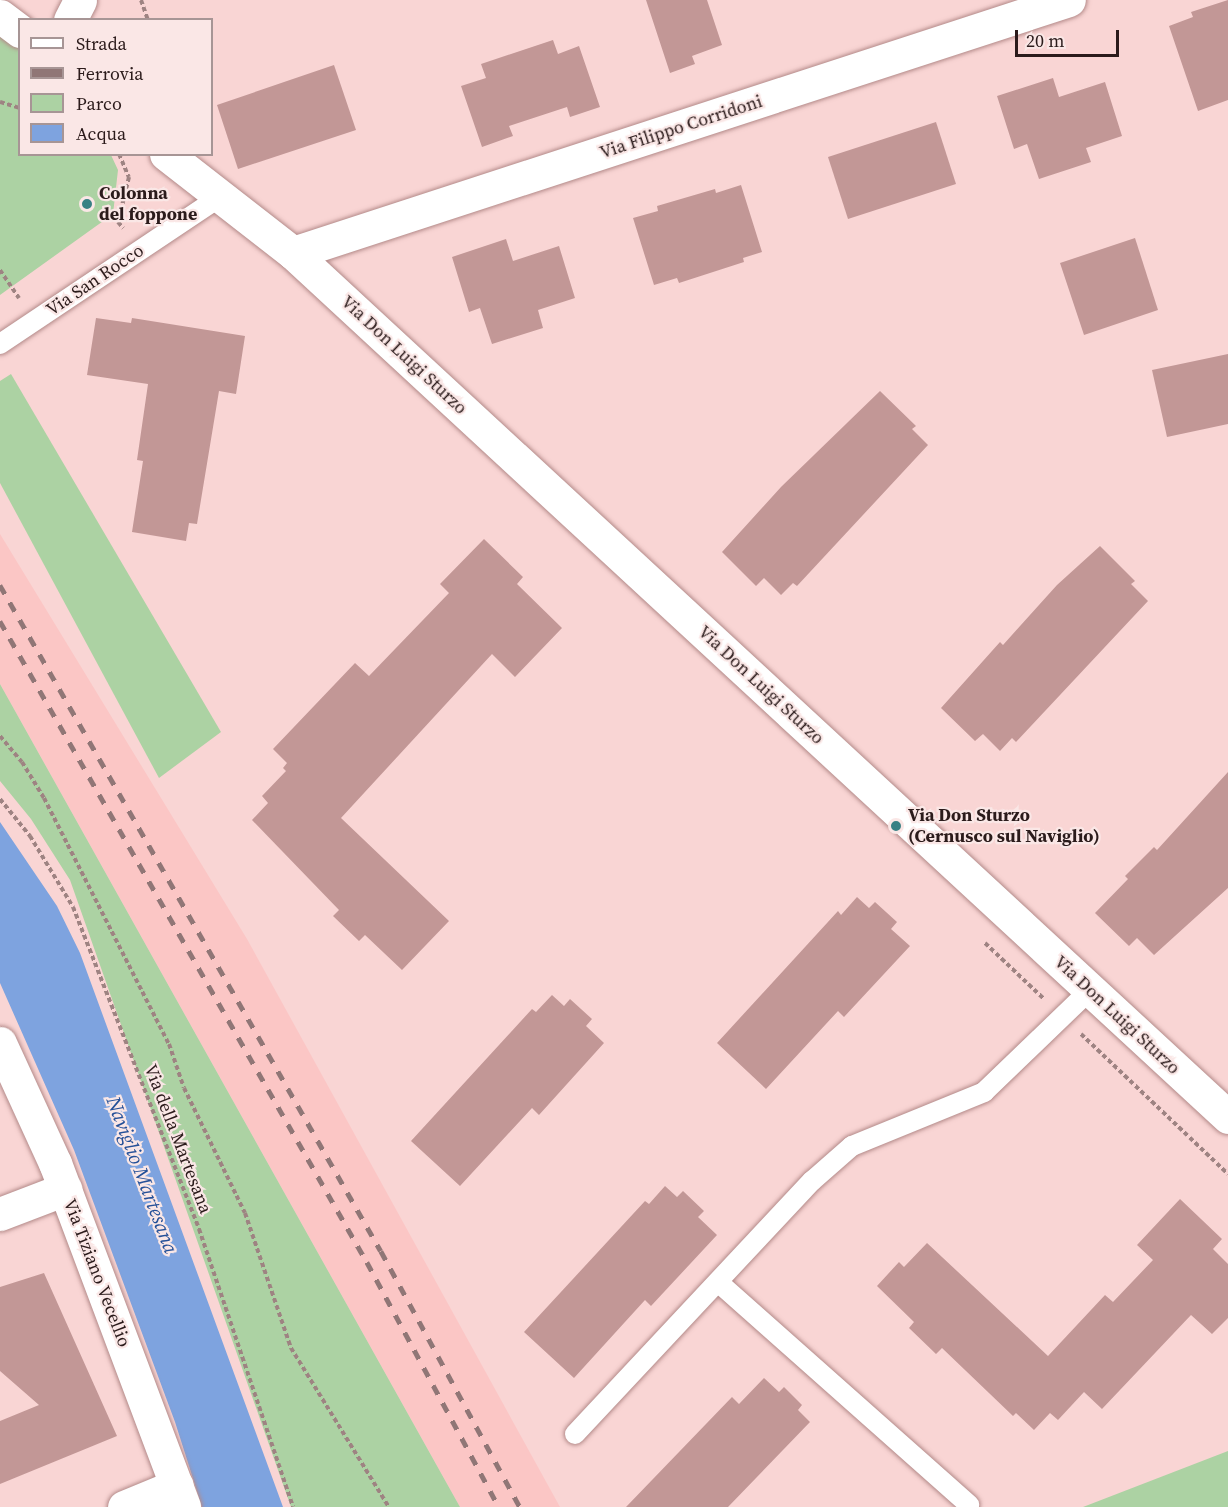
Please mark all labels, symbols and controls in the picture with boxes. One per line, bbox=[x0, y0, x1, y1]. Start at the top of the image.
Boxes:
legend bbox=[18, 18, 213, 156]
scale bar bbox=[1018, 18, 1122, 56]
text: 20 m bbox=[1026, 28, 1064, 53]
text: Strada bbox=[76, 31, 127, 56]
text: Ferrovia bbox=[76, 61, 143, 86]
text: Parco bbox=[76, 91, 122, 116]
street label: Via Filippo Corridoni bbox=[597, 91, 765, 163]
text: Acqua bbox=[76, 121, 126, 146]
place label: Colonna del foppone bbox=[99, 183, 197, 226]
marker: Colonna del foppone bbox=[80, 197, 94, 211]
street label: Via San Rocco bbox=[42, 240, 148, 320]
street label: Via Don Luigi Sturzo bbox=[337, 291, 471, 419]
street label: Via Don Luigi Sturzo bbox=[694, 621, 828, 749]
place label: Via Don Sturzo (Cernusco sul Naviglio) bbox=[908, 805, 1100, 848]
marker: Via Don Sturzo (Cernusco sul Naviglio) bbox=[889, 819, 903, 833]
street label: Via Don Luigi Sturzo bbox=[1050, 951, 1184, 1079]
street label: Via della Martesana bbox=[140, 1061, 216, 1217]
water label: Naviglio Martesana bbox=[101, 1093, 183, 1257]
street label: Via Tiziano Vecellio bbox=[59, 1195, 135, 1351]

